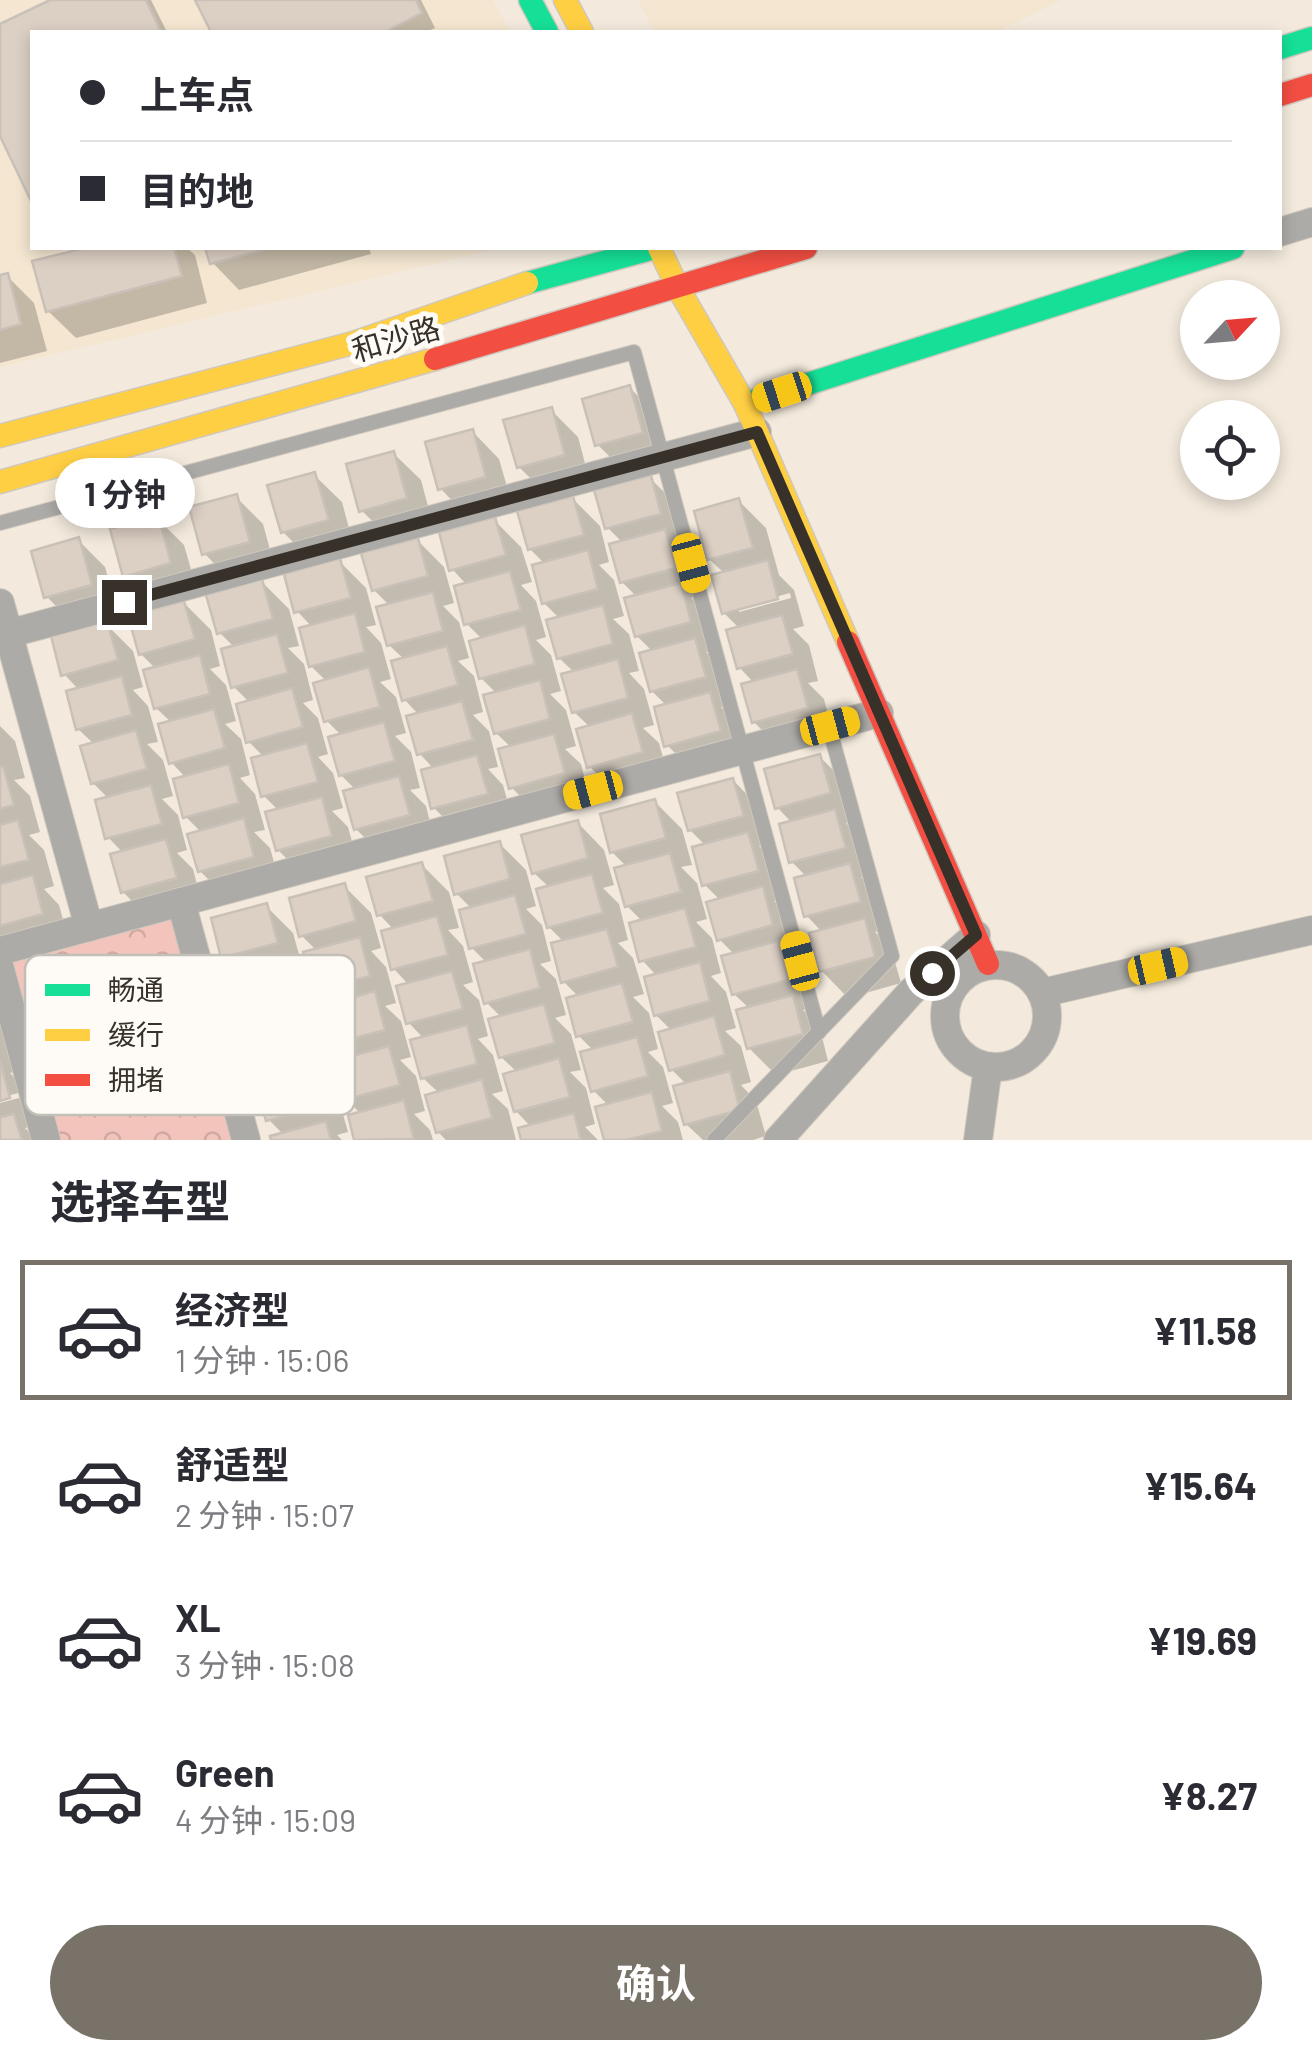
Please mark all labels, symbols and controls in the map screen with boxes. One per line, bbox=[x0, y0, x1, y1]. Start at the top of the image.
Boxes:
text: 上车点 bbox=[140, 71, 254, 117]
text: 目的地 bbox=[140, 167, 254, 213]
north arrow bbox=[1180, 280, 1280, 380]
map controls bbox=[1180, 280, 1280, 500]
street label: 和沙路 bbox=[347, 308, 444, 368]
car bbox=[749, 368, 815, 416]
button: locate bbox=[1180, 400, 1280, 500]
callout: 1 分钟 bbox=[54, 457, 194, 527]
text: 1 分钟 bbox=[84, 474, 166, 512]
car bbox=[669, 530, 713, 596]
route end bbox=[102, 580, 147, 625]
car bbox=[797, 704, 863, 748]
car bbox=[560, 768, 626, 812]
car bbox=[778, 928, 822, 994]
car bbox=[1125, 945, 1191, 987]
route start bbox=[910, 951, 955, 996]
legend bbox=[25, 955, 355, 1115]
text: 畅通 bbox=[108, 972, 164, 1006]
text: 缓行 bbox=[108, 1017, 164, 1051]
text: 拥堵 bbox=[108, 1062, 164, 1096]
text: 选择车型 bbox=[50, 1173, 230, 1227]
icon: car bbox=[55, 1285, 145, 1375]
text: 经济型 bbox=[175, 1286, 289, 1332]
text: ¥11.58 bbox=[1152, 1307, 1257, 1353]
text: 1 分钟 · 15:06 bbox=[175, 1340, 349, 1378]
icon: car bbox=[55, 1440, 145, 1530]
text: 舒适型 bbox=[175, 1441, 289, 1487]
text: ¥15.64 bbox=[1143, 1462, 1257, 1508]
text: 2 分钟 · 15:07 bbox=[175, 1495, 354, 1533]
text: XL bbox=[175, 1594, 221, 1640]
icon: car bbox=[55, 1595, 145, 1685]
text: ¥19.69 bbox=[1146, 1617, 1257, 1663]
text: 3 分钟 · 15:08 bbox=[175, 1645, 355, 1683]
text: Green bbox=[175, 1749, 275, 1795]
icon: car bbox=[55, 1750, 145, 1840]
text: ¥8.27 bbox=[1160, 1772, 1257, 1818]
text: 4 分钟 · 15:09 bbox=[175, 1800, 356, 1838]
button: 确认 bbox=[50, 1925, 1262, 2040]

